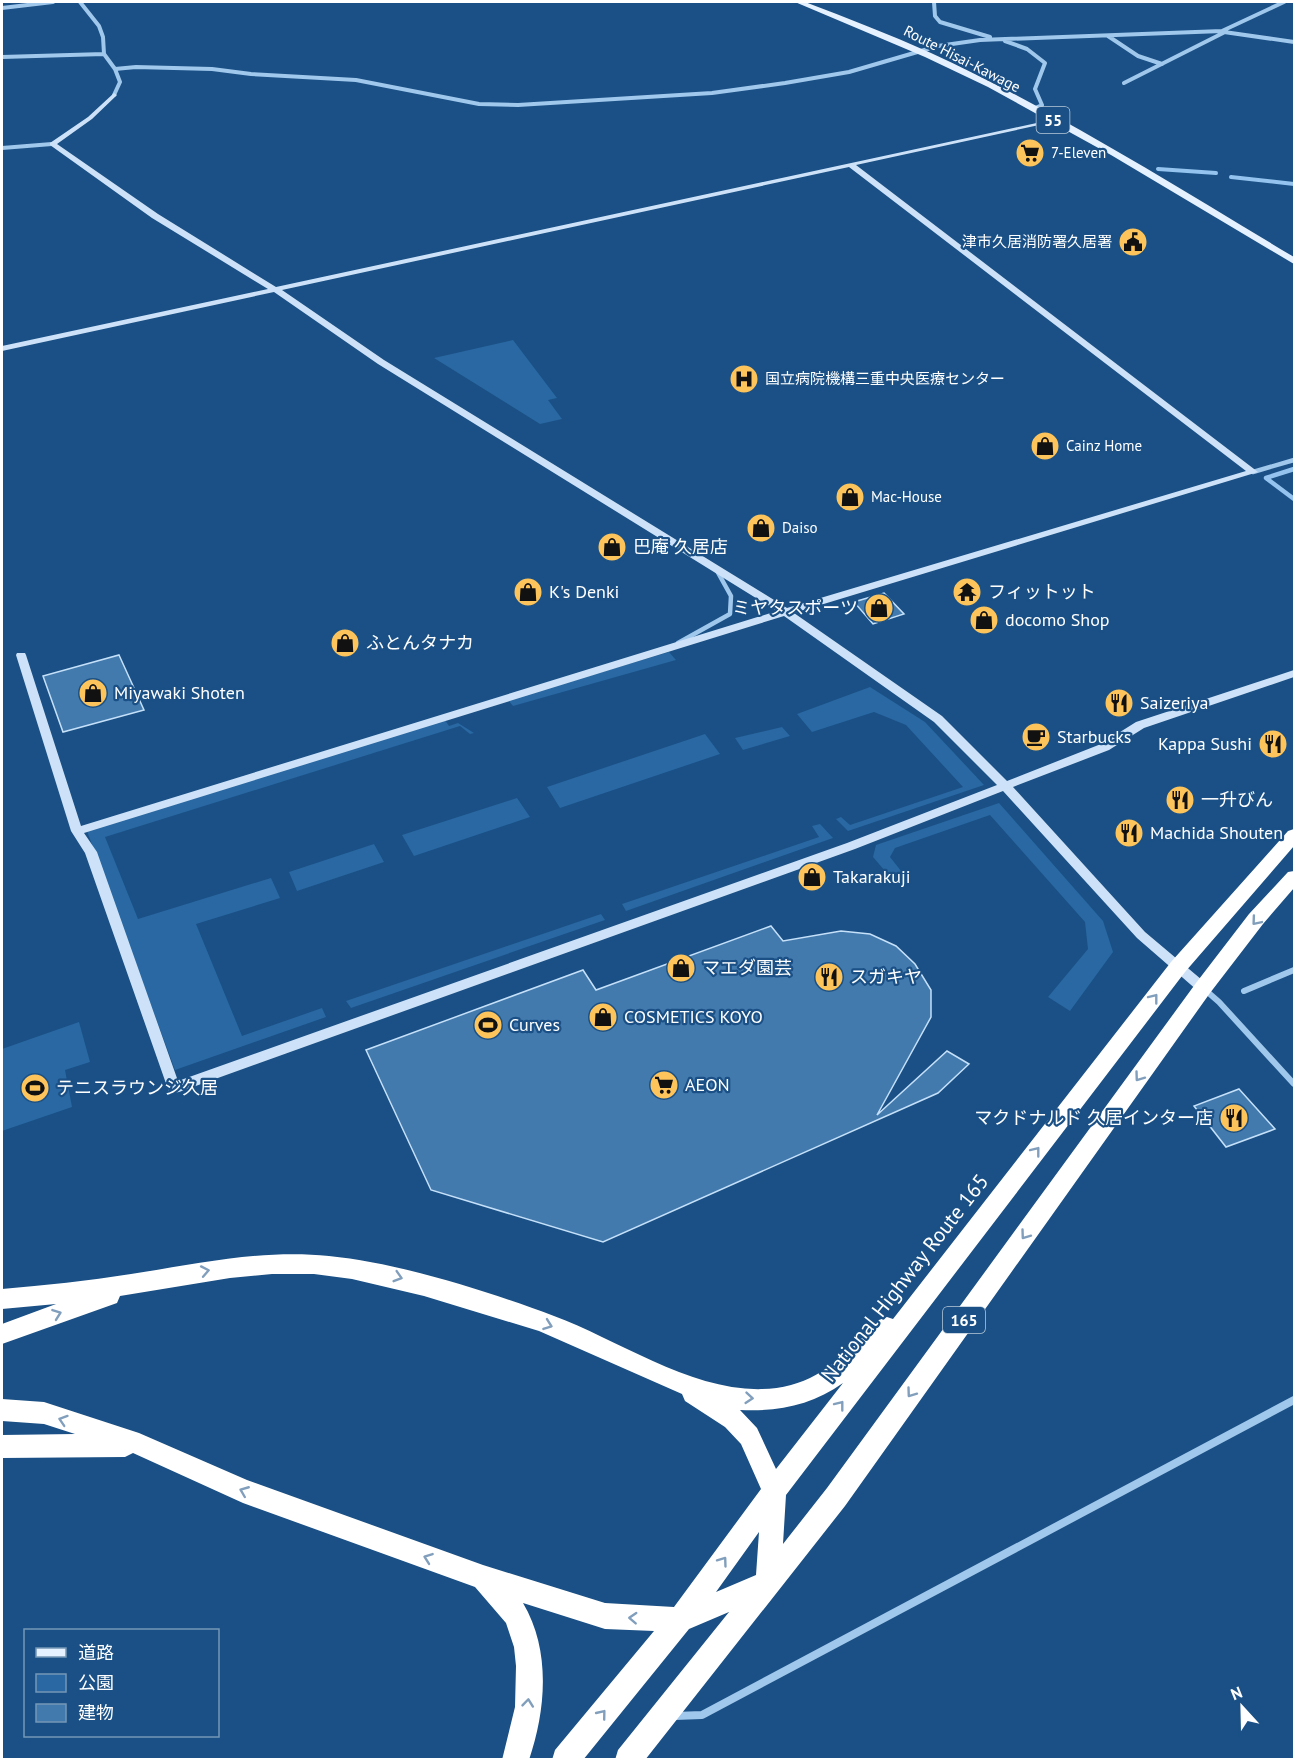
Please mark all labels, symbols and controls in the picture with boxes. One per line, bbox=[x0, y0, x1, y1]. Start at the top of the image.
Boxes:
street label: Route Hisai-Kawage bbox=[901, 21, 1024, 96]
road number: 55 bbox=[1036, 107, 1070, 133]
supermarket icon: 7-Eleven bbox=[1014, 137, 1046, 169]
place label: 7-Eleven bbox=[1051, 143, 1106, 162]
public building icon: 津市久居消防署久居署 bbox=[1117, 226, 1149, 258]
place label: 津市久居消防署久居署 bbox=[962, 232, 1112, 251]
hospital icon: 国立病院機構三重中央医療センター bbox=[728, 363, 760, 395]
place label: 国立病院機構三重中央医療センター bbox=[765, 369, 1005, 388]
shop icon: Cainz Home bbox=[1029, 430, 1061, 462]
place label: Cainz Home bbox=[1066, 436, 1142, 455]
shop icon: Mac-House bbox=[834, 481, 866, 513]
place label: Mac-House bbox=[871, 487, 942, 506]
shop icon: Daiso bbox=[745, 512, 777, 544]
place label: Daiso bbox=[782, 518, 818, 537]
shop icon: 巴庵 久居店 bbox=[596, 531, 628, 563]
place label: 巴庵 久居店 bbox=[633, 535, 728, 558]
shop icon: K's Denki bbox=[512, 576, 544, 608]
temple icon: フィットット bbox=[951, 576, 983, 608]
place label: K's Denki bbox=[549, 580, 619, 603]
place label: フィットット bbox=[988, 580, 1096, 603]
shop icon: ミヤタスポーツ bbox=[863, 592, 895, 624]
place label: ミヤタスポーツ bbox=[732, 596, 858, 619]
shop icon: docomo Shop bbox=[968, 604, 1000, 636]
place label: docomo Shop bbox=[1005, 608, 1110, 631]
shop icon: ふとんタナカ bbox=[329, 627, 361, 659]
place label: ふとんタナカ bbox=[366, 631, 474, 654]
shop icon: Miyawaki Shoten bbox=[77, 677, 109, 709]
place label: Miyawaki Shoten bbox=[114, 681, 245, 704]
restaurant icon: Saizeriya bbox=[1103, 687, 1135, 719]
place label: Saizeriya bbox=[1140, 691, 1208, 714]
cafe icon: Starbucks bbox=[1020, 721, 1052, 753]
place label: Starbucks bbox=[1057, 725, 1131, 748]
restaurant icon: Kappa Sushi bbox=[1257, 728, 1289, 760]
place label: Kappa Sushi bbox=[1158, 732, 1252, 755]
restaurant icon: 一升びん bbox=[1164, 784, 1196, 816]
place label: 一升びん bbox=[1201, 788, 1273, 811]
restaurant icon: Machida Shouten bbox=[1113, 817, 1145, 849]
place label: Machida Shouten bbox=[1150, 821, 1283, 844]
shop icon: Takarakuji bbox=[796, 861, 828, 893]
place label: Takarakuji bbox=[833, 865, 911, 888]
one-way arrow bbox=[1252, 914, 1263, 925]
shop icon: マエダ園芸 bbox=[665, 952, 697, 984]
place label: マエダ園芸 bbox=[702, 956, 792, 979]
restaurant icon: スガキヤ bbox=[813, 961, 845, 993]
place label: スガキヤ bbox=[850, 965, 922, 988]
one-way arrow bbox=[1147, 993, 1158, 1004]
shop icon: COSMETICS KOYO bbox=[587, 1001, 619, 1033]
place label: COSMETICS KOYO bbox=[624, 1005, 763, 1028]
sports icon: Curves bbox=[472, 1009, 504, 1041]
place label: Curves bbox=[509, 1013, 560, 1036]
supermarket icon: AEON bbox=[648, 1069, 680, 1101]
one-way arrow bbox=[1135, 1070, 1146, 1081]
sports icon: テニスラウンジ久居 bbox=[19, 1072, 51, 1104]
place label: AEON bbox=[685, 1073, 730, 1096]
place label: テニスラウンジ久居 bbox=[56, 1076, 218, 1099]
restaurant icon: マクドナルド 久居インター店 bbox=[1218, 1102, 1250, 1134]
place label: マクドナルド 久居インター店 bbox=[974, 1106, 1213, 1129]
one-way arrow bbox=[1028, 1146, 1039, 1157]
street label: National Highway Route 165 bbox=[816, 1169, 994, 1387]
one-way arrow bbox=[1021, 1229, 1032, 1240]
one-way arrow bbox=[199, 1265, 209, 1278]
one-way arrow bbox=[392, 1270, 403, 1282]
road number: 165 bbox=[943, 1307, 985, 1333]
one-way arrow bbox=[51, 1309, 62, 1322]
one-way arrow bbox=[542, 1318, 553, 1331]
one-way arrow bbox=[907, 1387, 918, 1398]
one-way arrow bbox=[745, 1391, 754, 1404]
one-way arrow bbox=[833, 1401, 844, 1412]
one-way arrow bbox=[58, 1414, 69, 1427]
one-way arrow bbox=[240, 1486, 250, 1499]
one-way arrow bbox=[423, 1553, 434, 1565]
one-way arrow bbox=[716, 1557, 727, 1568]
one-way arrow bbox=[629, 1611, 638, 1624]
legend bbox=[24, 1629, 219, 1737]
text: 道路 bbox=[78, 1641, 114, 1664]
text: 公園 bbox=[78, 1671, 114, 1694]
north arrow bbox=[1212, 1677, 1272, 1737]
text: N bbox=[1228, 1682, 1245, 1704]
one-way arrow bbox=[521, 1698, 534, 1707]
text: 建物 bbox=[78, 1701, 114, 1724]
one-way arrow bbox=[595, 1710, 606, 1721]

